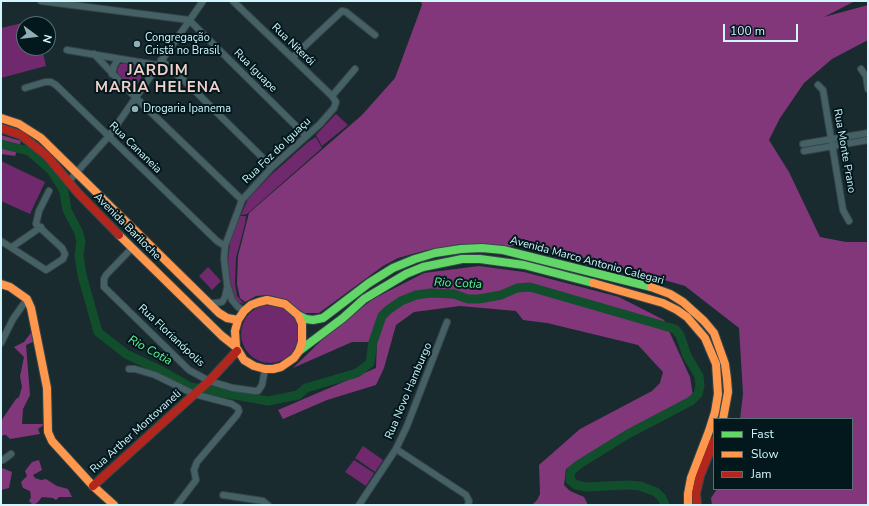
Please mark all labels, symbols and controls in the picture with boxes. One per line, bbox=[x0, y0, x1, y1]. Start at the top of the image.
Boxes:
north arrow bbox=[16, 16, 56, 56]
scale bar bbox=[725, 16, 800, 42]
street label: Rua Niterói bbox=[269, 21, 317, 69]
text: 100 m bbox=[730, 23, 765, 39]
place label: Congregação Cristã no Brasil bbox=[145, 31, 220, 57]
text: N bbox=[39, 33, 55, 45]
marker: Congregação Cristã no Brasil bbox=[132, 39, 142, 49]
street label: Rua Iguape bbox=[231, 47, 279, 95]
district label: JARDIM MARIA HELENA bbox=[95, 62, 221, 97]
place label: Drogaria Ipanema bbox=[143, 102, 231, 116]
marker: Drogaria Ipanema bbox=[130, 104, 140, 114]
street label: Rua Monte Prano bbox=[830, 108, 858, 194]
street label: Rua Foz do Iguaçu bbox=[240, 115, 314, 187]
street label: Rua Cananeia bbox=[106, 120, 164, 176]
street label: Avenida Bariloche bbox=[91, 191, 163, 263]
street label: Avenida Marco Antonio Calegari bbox=[509, 234, 665, 288]
water label: Rio Cotia bbox=[434, 276, 482, 292]
street label: Rua Florianópolis bbox=[135, 302, 207, 370]
water label: Rio Cotia bbox=[125, 333, 175, 369]
street label: Rua Novo Hamburgo bbox=[383, 341, 435, 441]
street label: Rua Arther Montovaneli bbox=[88, 388, 184, 476]
legend bbox=[713, 418, 853, 490]
text: Fast bbox=[751, 426, 774, 442]
text: Slow bbox=[751, 446, 779, 462]
text: Jam bbox=[751, 466, 772, 482]

